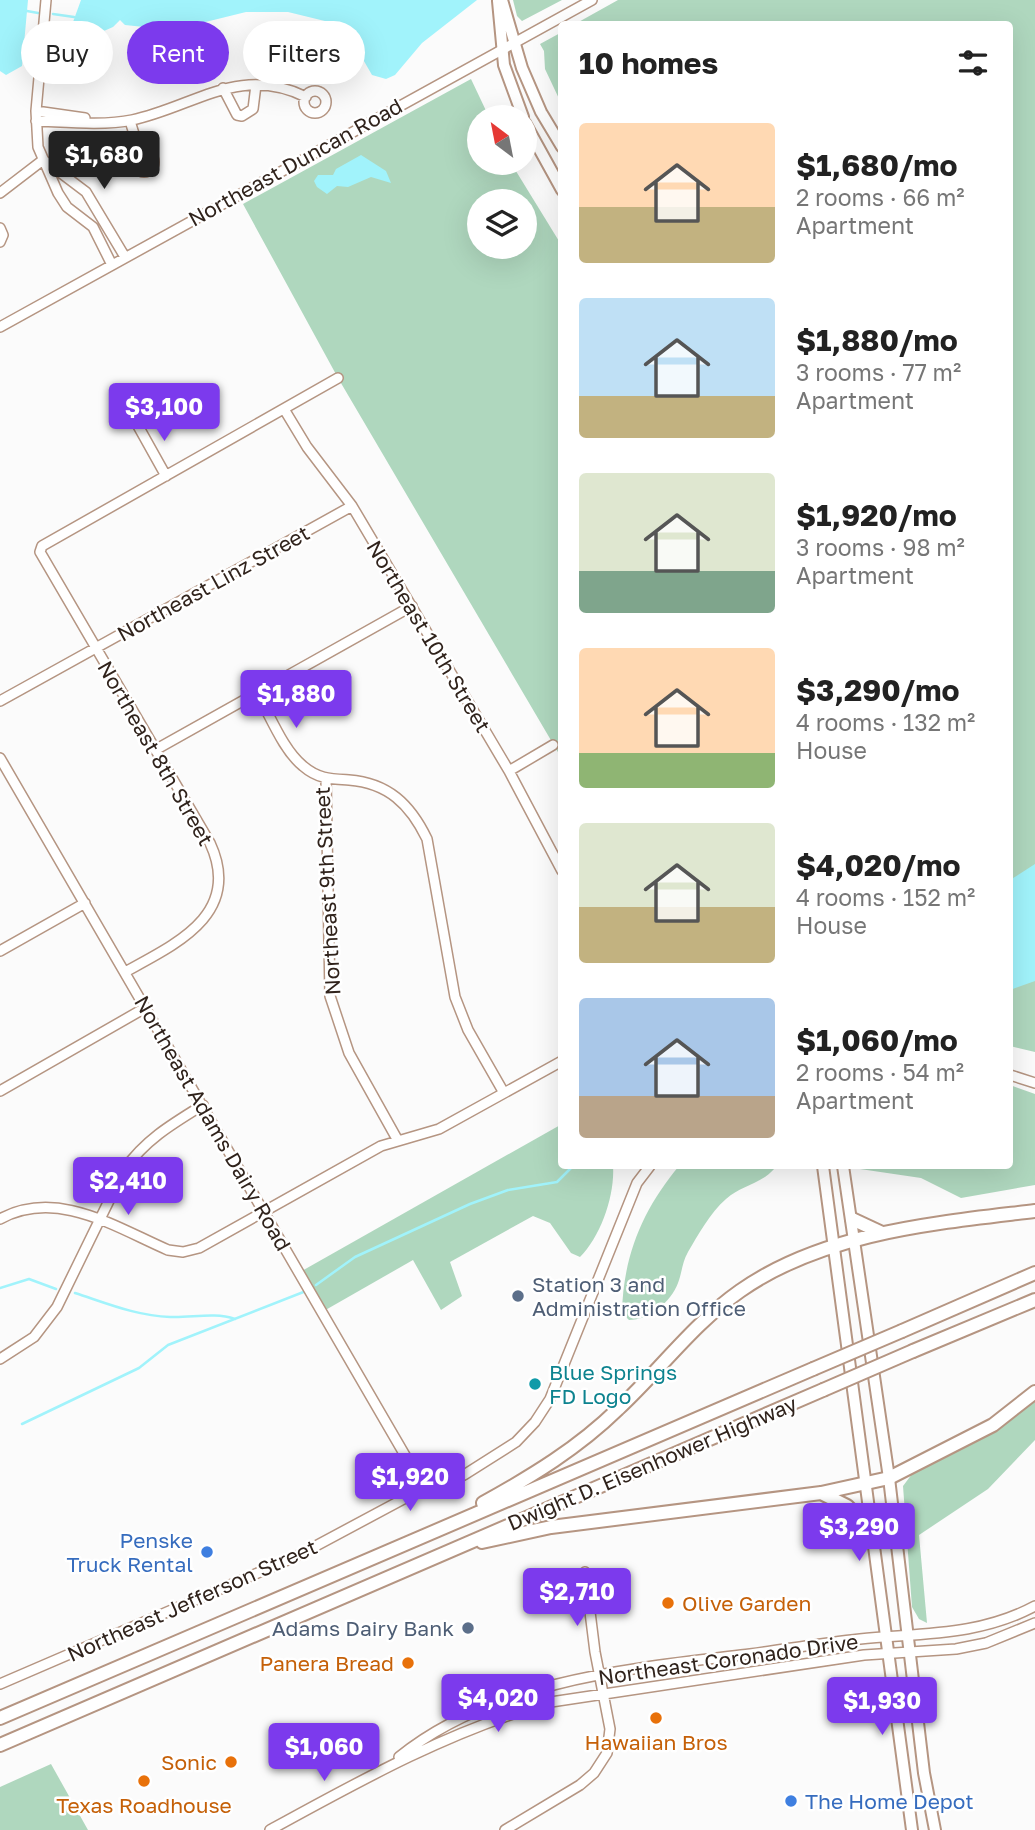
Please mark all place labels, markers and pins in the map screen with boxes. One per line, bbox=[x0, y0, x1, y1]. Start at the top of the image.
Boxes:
pin: $1,680 bbox=[47, 132, 161, 191]
pin: $3,100 bbox=[107, 384, 221, 443]
pin: $1,880 bbox=[239, 670, 353, 730]
pin: $2,410 bbox=[71, 1158, 185, 1217]
place label: Station 3 and Administration Office bbox=[532, 1271, 746, 1321]
marker: Station 3 and Administration Office bbox=[510, 1288, 526, 1304]
place label: Blue Springs FD Logo bbox=[549, 1359, 677, 1409]
marker: Blue Springs FD Logo bbox=[527, 1376, 543, 1392]
pin: $1,920 bbox=[353, 1454, 467, 1513]
pin: $3,290 bbox=[802, 1504, 916, 1563]
place label: Penske Truck Rental bbox=[66, 1527, 193, 1577]
marker: Penske Truck Rental bbox=[199, 1544, 215, 1560]
pin: $2,710 bbox=[520, 1568, 634, 1628]
place label: Olive Garden bbox=[682, 1590, 811, 1616]
marker: Olive Garden bbox=[660, 1595, 676, 1611]
place label: Adams Dairy Bank bbox=[272, 1615, 454, 1641]
marker: Adams Dairy Bank bbox=[460, 1620, 476, 1636]
place label: Panera Bread bbox=[259, 1650, 394, 1676]
marker: Panera Bread bbox=[400, 1655, 416, 1671]
pin: $4,020 bbox=[441, 1674, 555, 1734]
pin: $1,930 bbox=[825, 1678, 939, 1737]
marker: Hawaiian Bros bbox=[648, 1710, 664, 1726]
pin: $1,060 bbox=[267, 1724, 381, 1783]
place label: Hawaiian Bros bbox=[584, 1729, 728, 1755]
place label: Sonic bbox=[161, 1749, 217, 1775]
marker: Sonic bbox=[223, 1754, 239, 1770]
marker: Texas Roadhouse bbox=[136, 1773, 152, 1789]
place label: The Home Depot bbox=[805, 1788, 974, 1814]
place label: Texas Roadhouse bbox=[56, 1792, 232, 1818]
marker: The Home Depot bbox=[783, 1793, 799, 1809]

